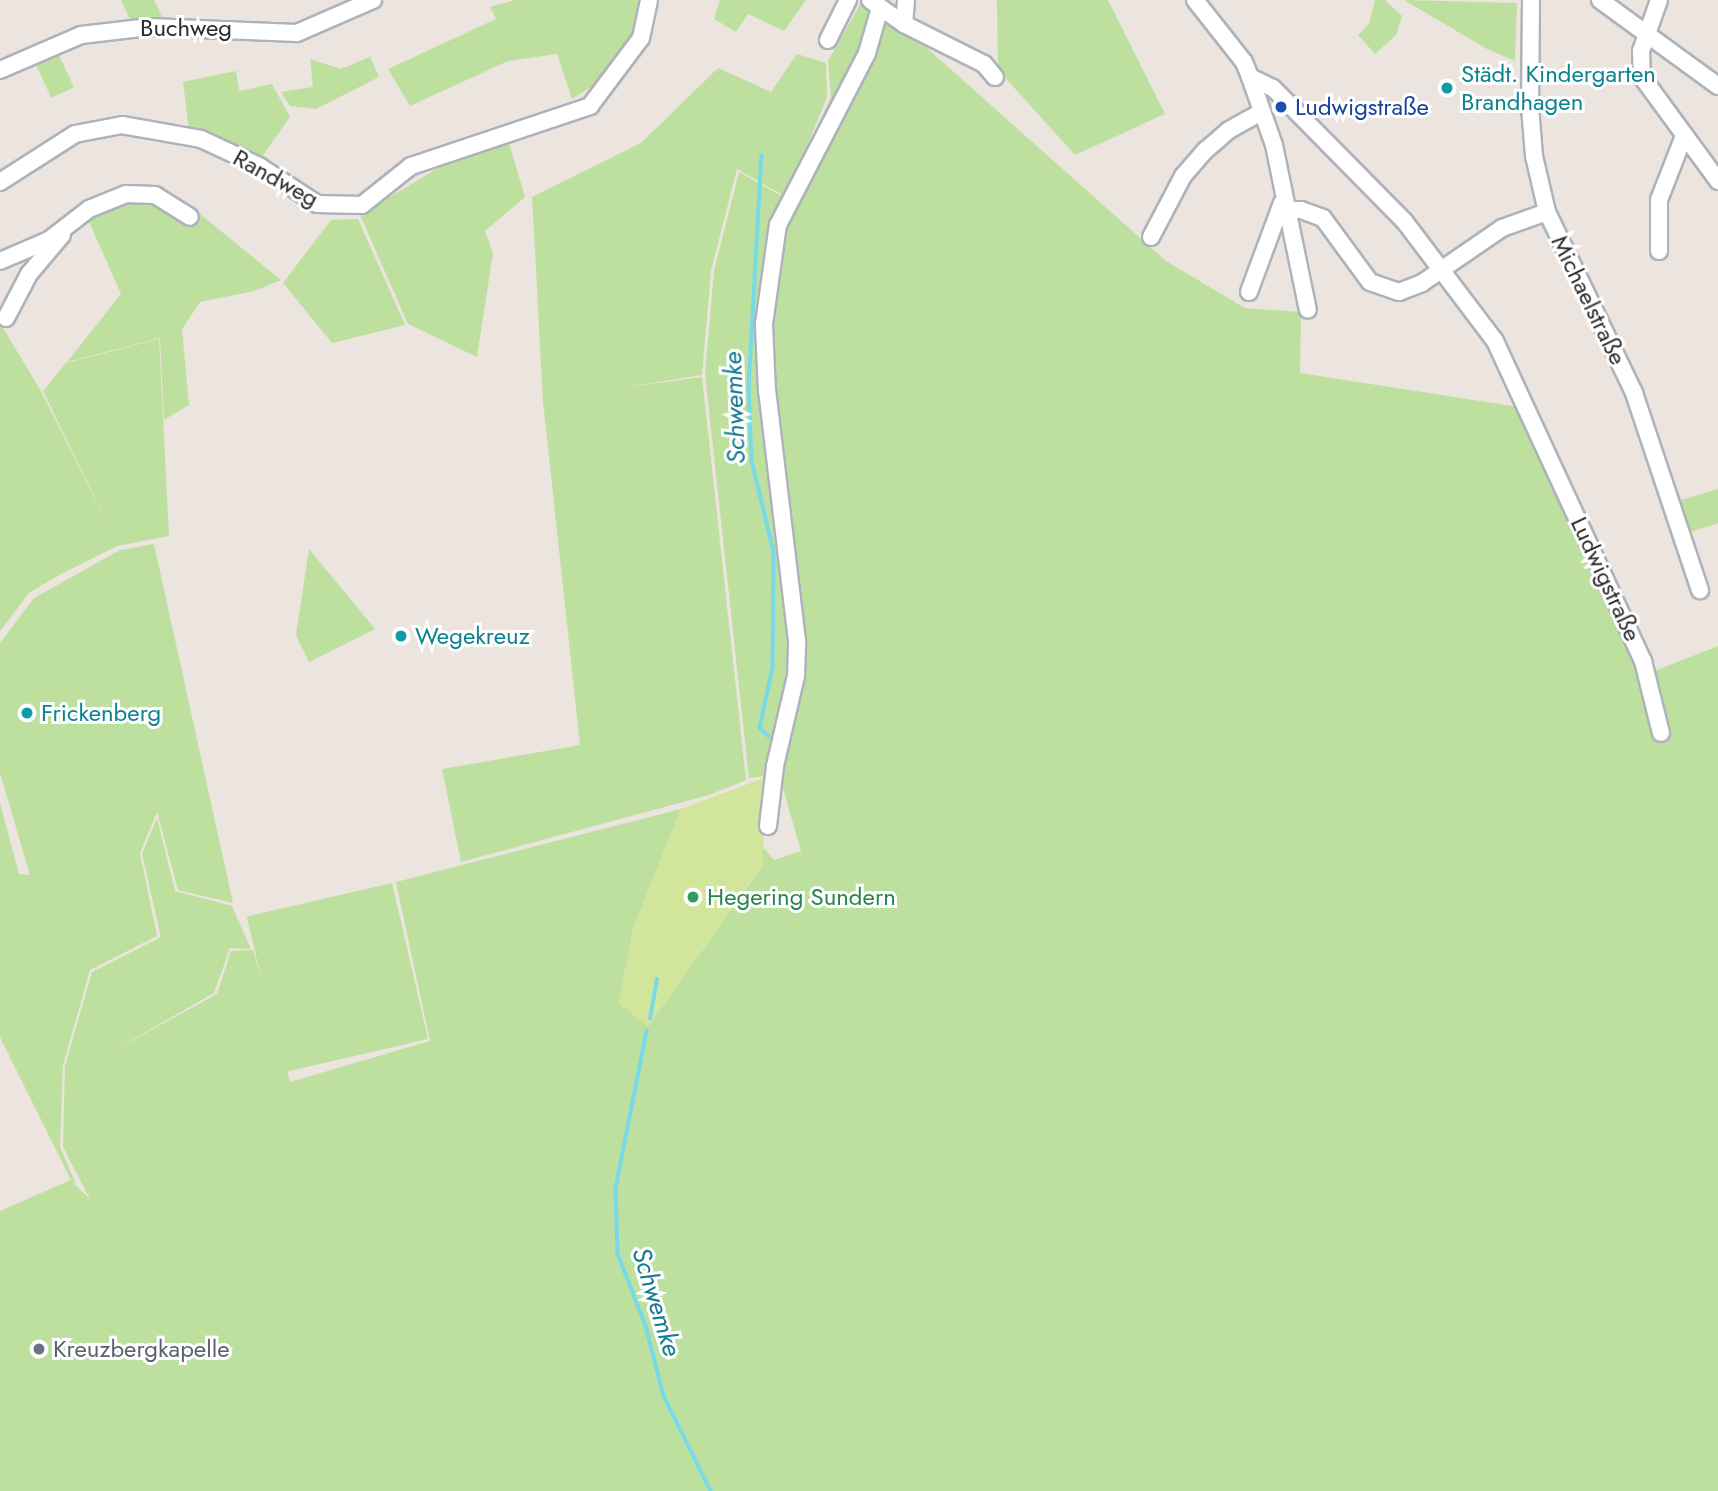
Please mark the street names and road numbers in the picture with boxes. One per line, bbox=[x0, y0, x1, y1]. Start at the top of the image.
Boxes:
street label: Buchweg bbox=[140, 14, 232, 42]
street label: Randweg bbox=[228, 143, 324, 213]
street label: Michaelstraße bbox=[1545, 231, 1633, 369]
street label: Ludwigstraße bbox=[1565, 512, 1647, 646]

